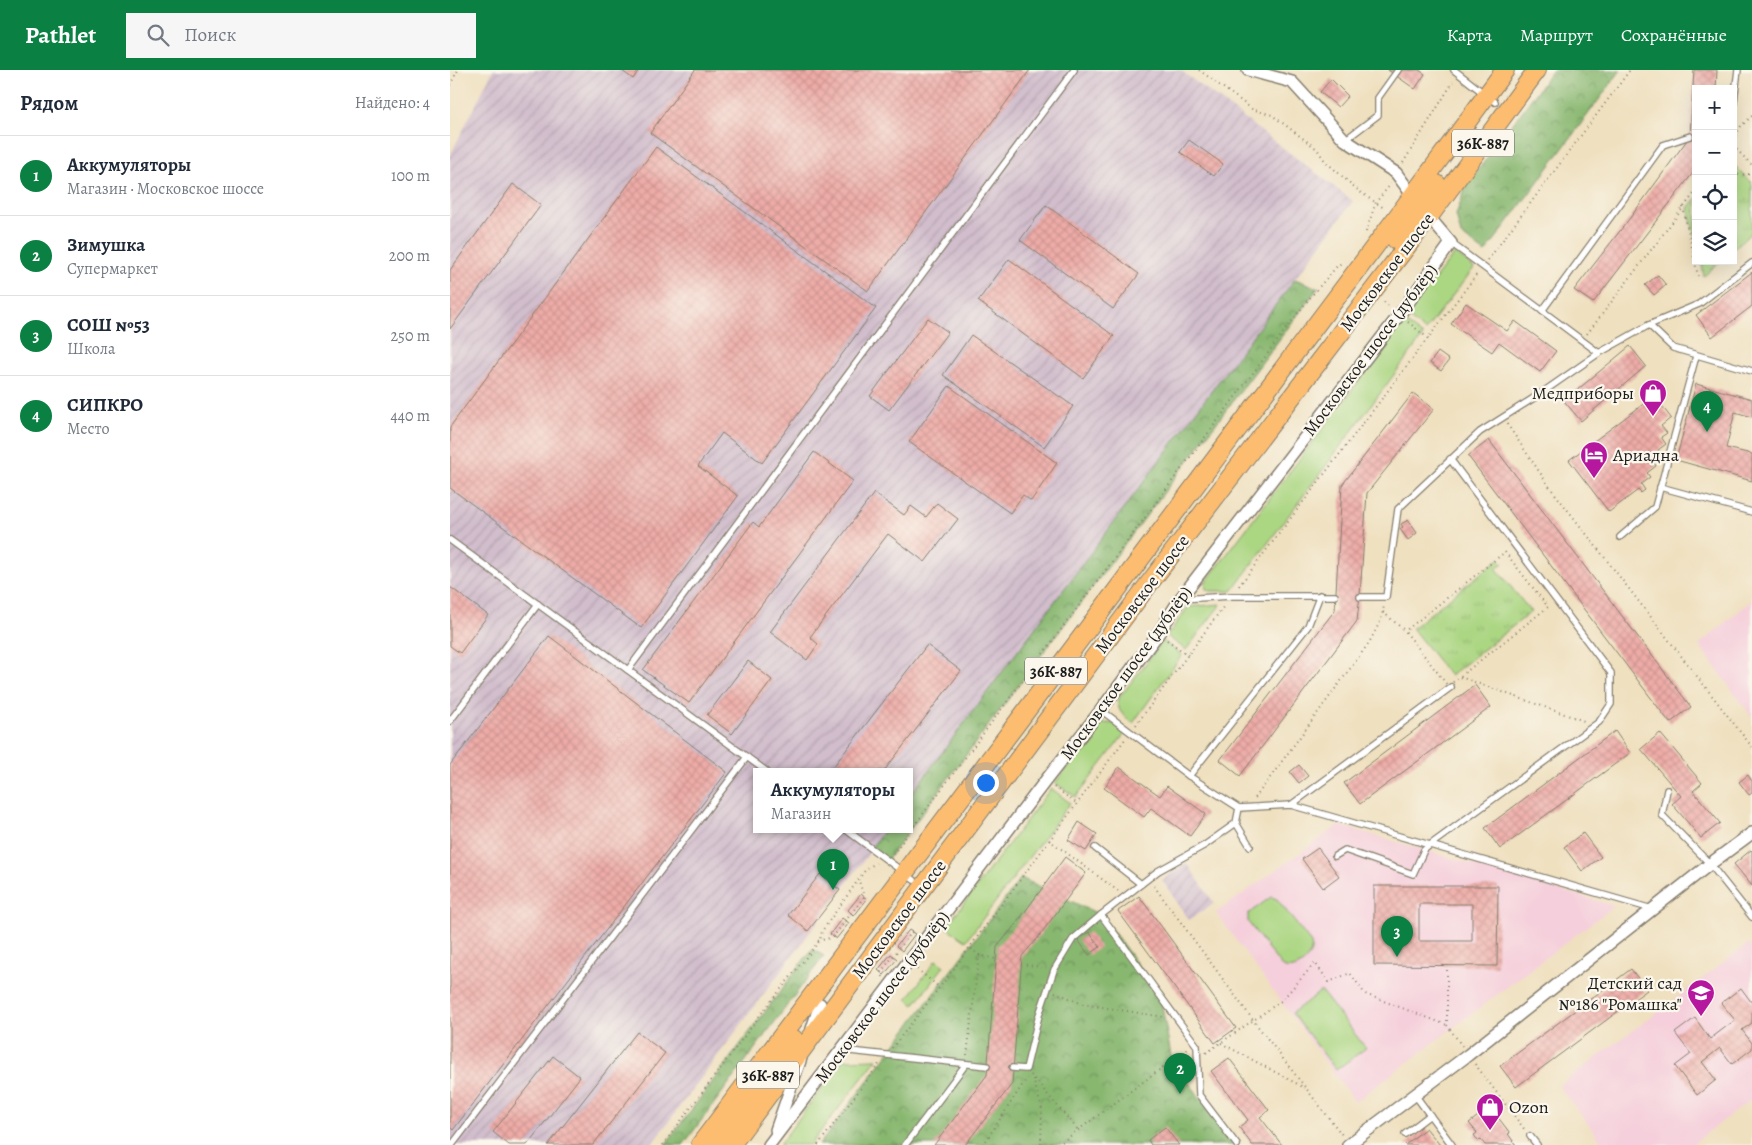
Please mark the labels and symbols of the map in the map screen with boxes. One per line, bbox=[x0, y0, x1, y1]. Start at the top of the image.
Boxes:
road number: 36К-887 bbox=[1452, 129, 1514, 156]
street label: Московское шоссе bbox=[1334, 208, 1440, 336]
street label: Московское шоссе (дублёр) bbox=[1297, 259, 1443, 441]
shop icon: Медприборы bbox=[1638, 378, 1668, 417]
place label: Медприборы bbox=[1532, 381, 1634, 405]
pin: 4 bbox=[1691, 391, 1723, 432]
hotel icon: Ариадна bbox=[1579, 440, 1609, 479]
place label: Ариадна bbox=[1612, 443, 1680, 467]
street label: Московское шоссе bbox=[1089, 530, 1195, 658]
street label: Московское шоссе (дублёр) bbox=[1055, 581, 1197, 765]
road number: 36К-887 bbox=[1025, 658, 1087, 684]
your location bbox=[973, 770, 999, 796]
pin: 1 bbox=[817, 849, 849, 890]
street label: Московское шоссе bbox=[846, 855, 952, 983]
street label: Московское шоссе (дублёр) bbox=[809, 906, 955, 1088]
pin: 3 bbox=[1381, 916, 1413, 957]
place label: Детский сад №186 "Ромашка" bbox=[1559, 971, 1682, 1016]
school or university icon: Детский сад №186 "Ромашка" bbox=[1686, 978, 1716, 1017]
pin: 2 bbox=[1164, 1053, 1196, 1094]
road number: 36К-887 bbox=[737, 1062, 799, 1088]
shop icon: Ozon bbox=[1475, 1092, 1505, 1131]
place label: Ozon bbox=[1509, 1095, 1549, 1119]

